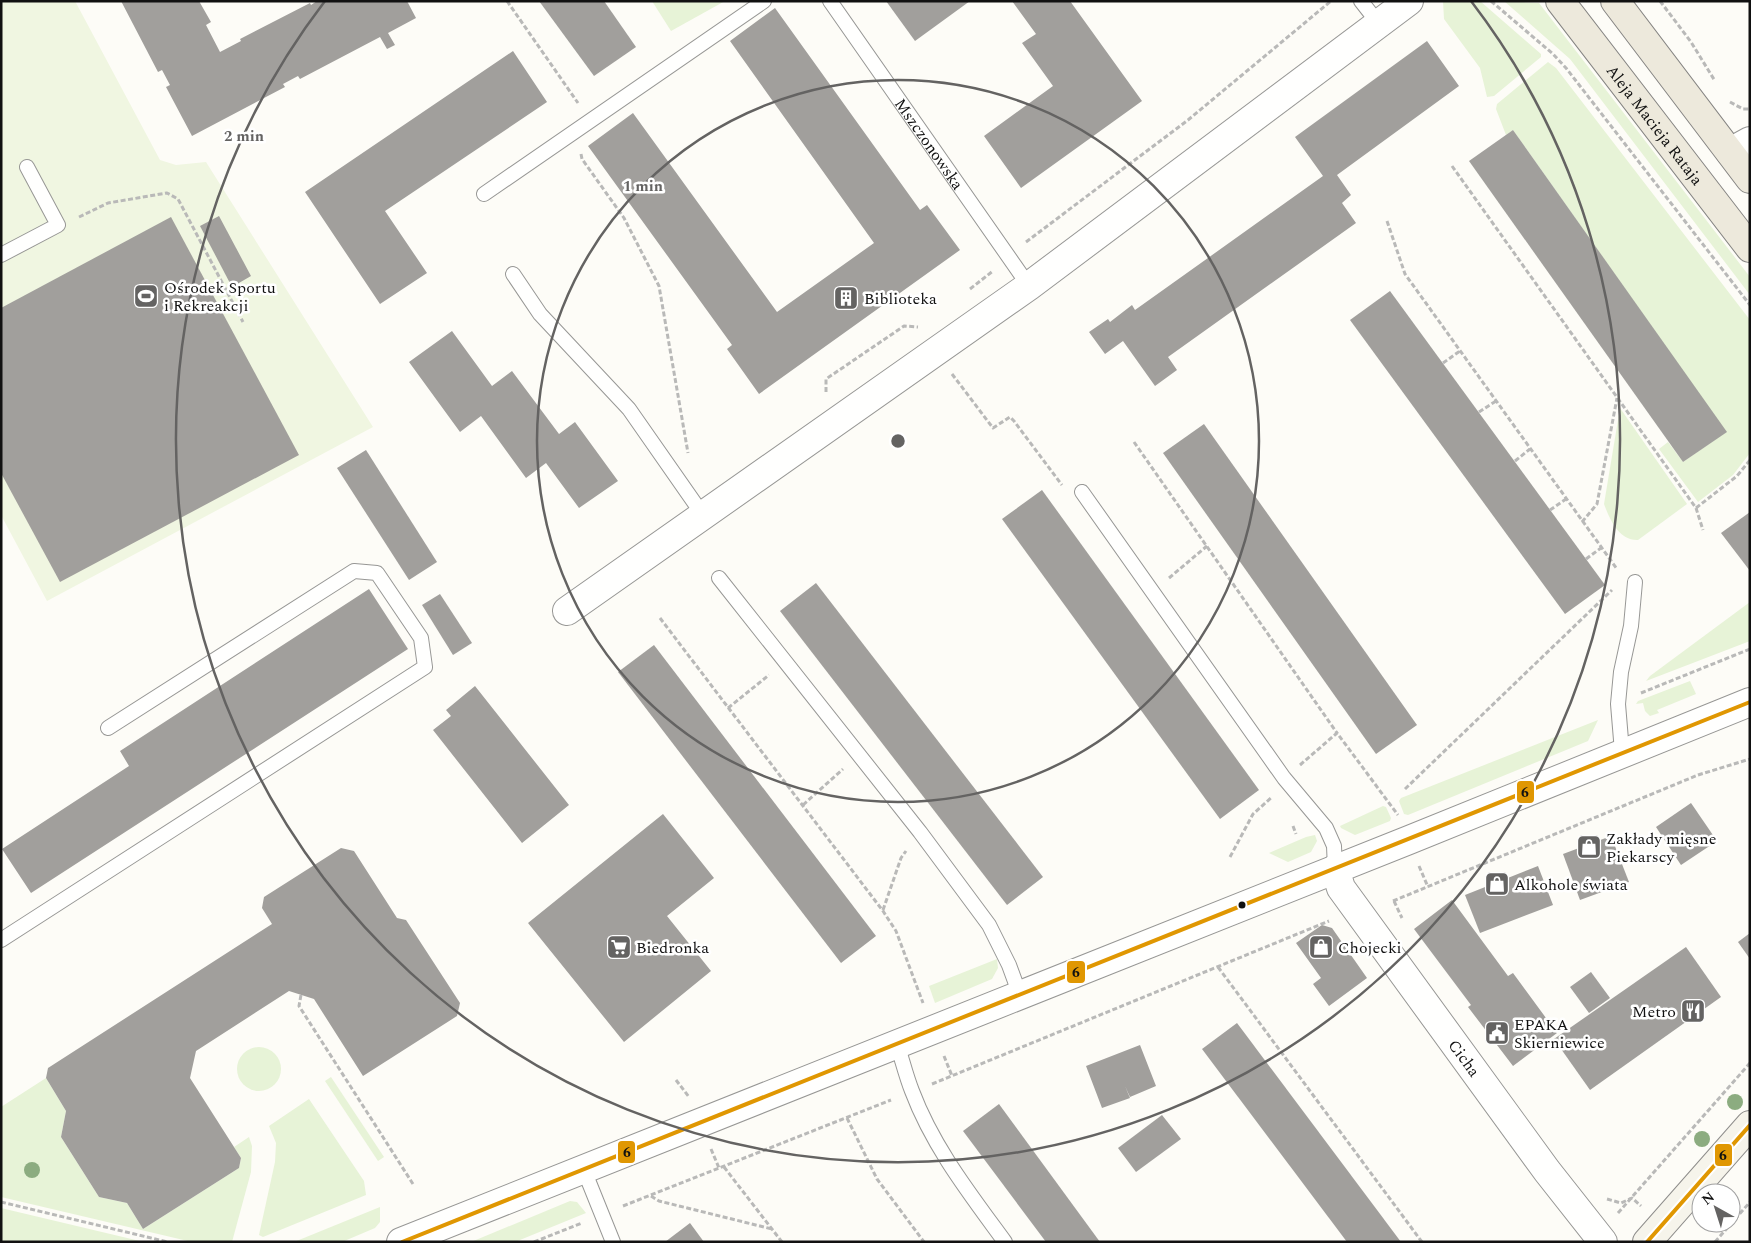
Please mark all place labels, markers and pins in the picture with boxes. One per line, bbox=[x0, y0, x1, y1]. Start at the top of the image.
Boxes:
place label: Ośrodek Sportu i Rekreakcji bbox=[164, 276, 276, 318]
sports icon: Ośrodek Sportu i Rekreakcji bbox=[133, 283, 159, 309]
building icon: Biblioteka bbox=[833, 285, 859, 311]
place label: Biblioteka bbox=[864, 287, 937, 311]
centre of rings bbox=[889, 432, 907, 450]
place label: Zakłady mięsne Piekarscy bbox=[1606, 827, 1716, 869]
shop icon: Zakłady mięsne Piekarscy bbox=[1576, 834, 1602, 860]
shop icon: Alkohole świata bbox=[1484, 871, 1510, 897]
place label: Alkohole świata bbox=[1514, 873, 1628, 897]
unlabelled marker bbox=[1237, 900, 1247, 910]
supermarket icon: Biedronka bbox=[606, 934, 632, 960]
shop icon: Chojecki bbox=[1308, 934, 1334, 960]
place label: Biedronka bbox=[636, 936, 709, 960]
place label: Chojecki bbox=[1338, 936, 1402, 960]
restaurant icon: Metro bbox=[1680, 998, 1706, 1024]
place label: Metro bbox=[1632, 1000, 1676, 1024]
place label: EPAKA Skierniewice bbox=[1514, 1013, 1605, 1055]
public building icon: EPAKA Skierniewice bbox=[1484, 1020, 1510, 1046]

